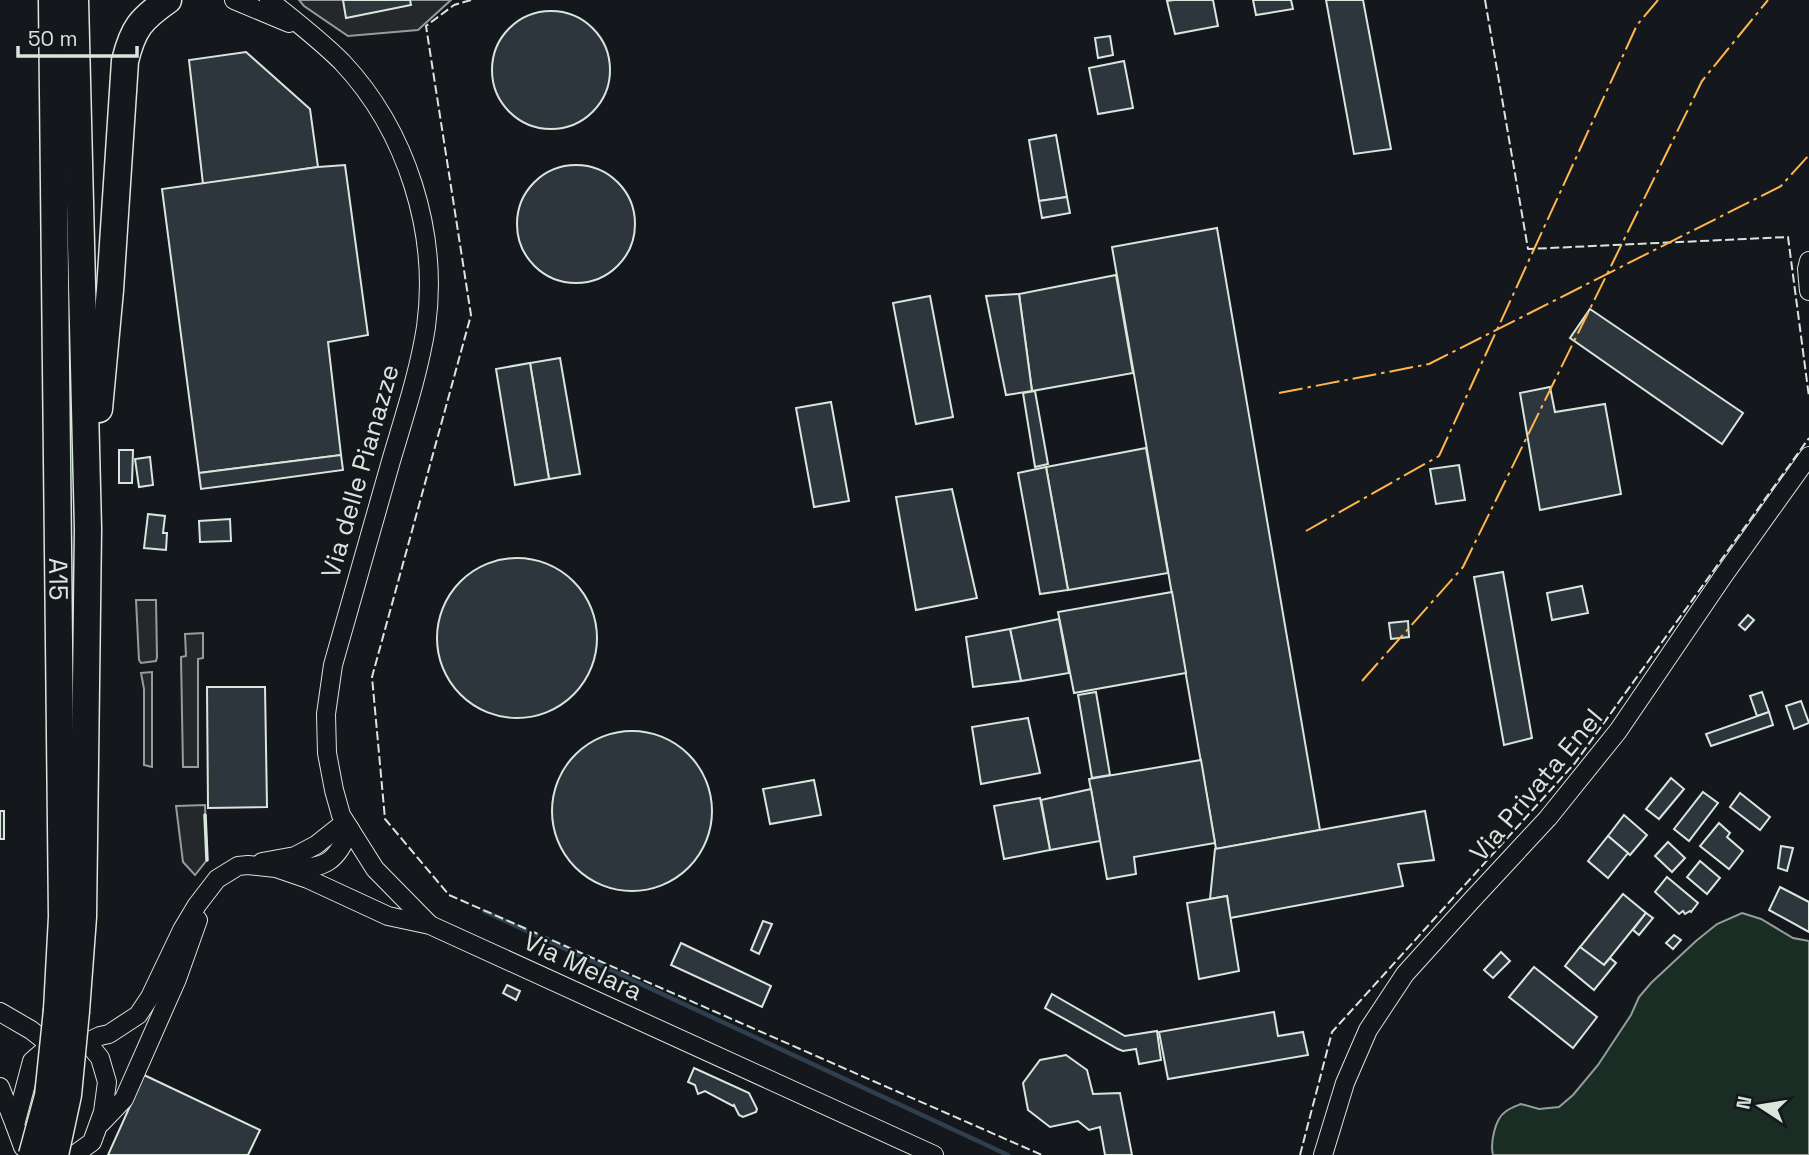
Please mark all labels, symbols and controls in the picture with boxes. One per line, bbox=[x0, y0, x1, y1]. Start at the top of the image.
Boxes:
scale bar bbox=[18, 14, 136, 58]
text: 50 m bbox=[28, 25, 78, 52]
street label: Via delle Pianazze bbox=[313, 360, 407, 582]
street label: A15 bbox=[41, 557, 76, 601]
street label: Via Privata Enel bbox=[1462, 701, 1610, 869]
street label: Via Melara bbox=[518, 924, 648, 1008]
north arrow bbox=[1725, 1071, 1795, 1141]
text: N bbox=[1730, 1094, 1757, 1111]

